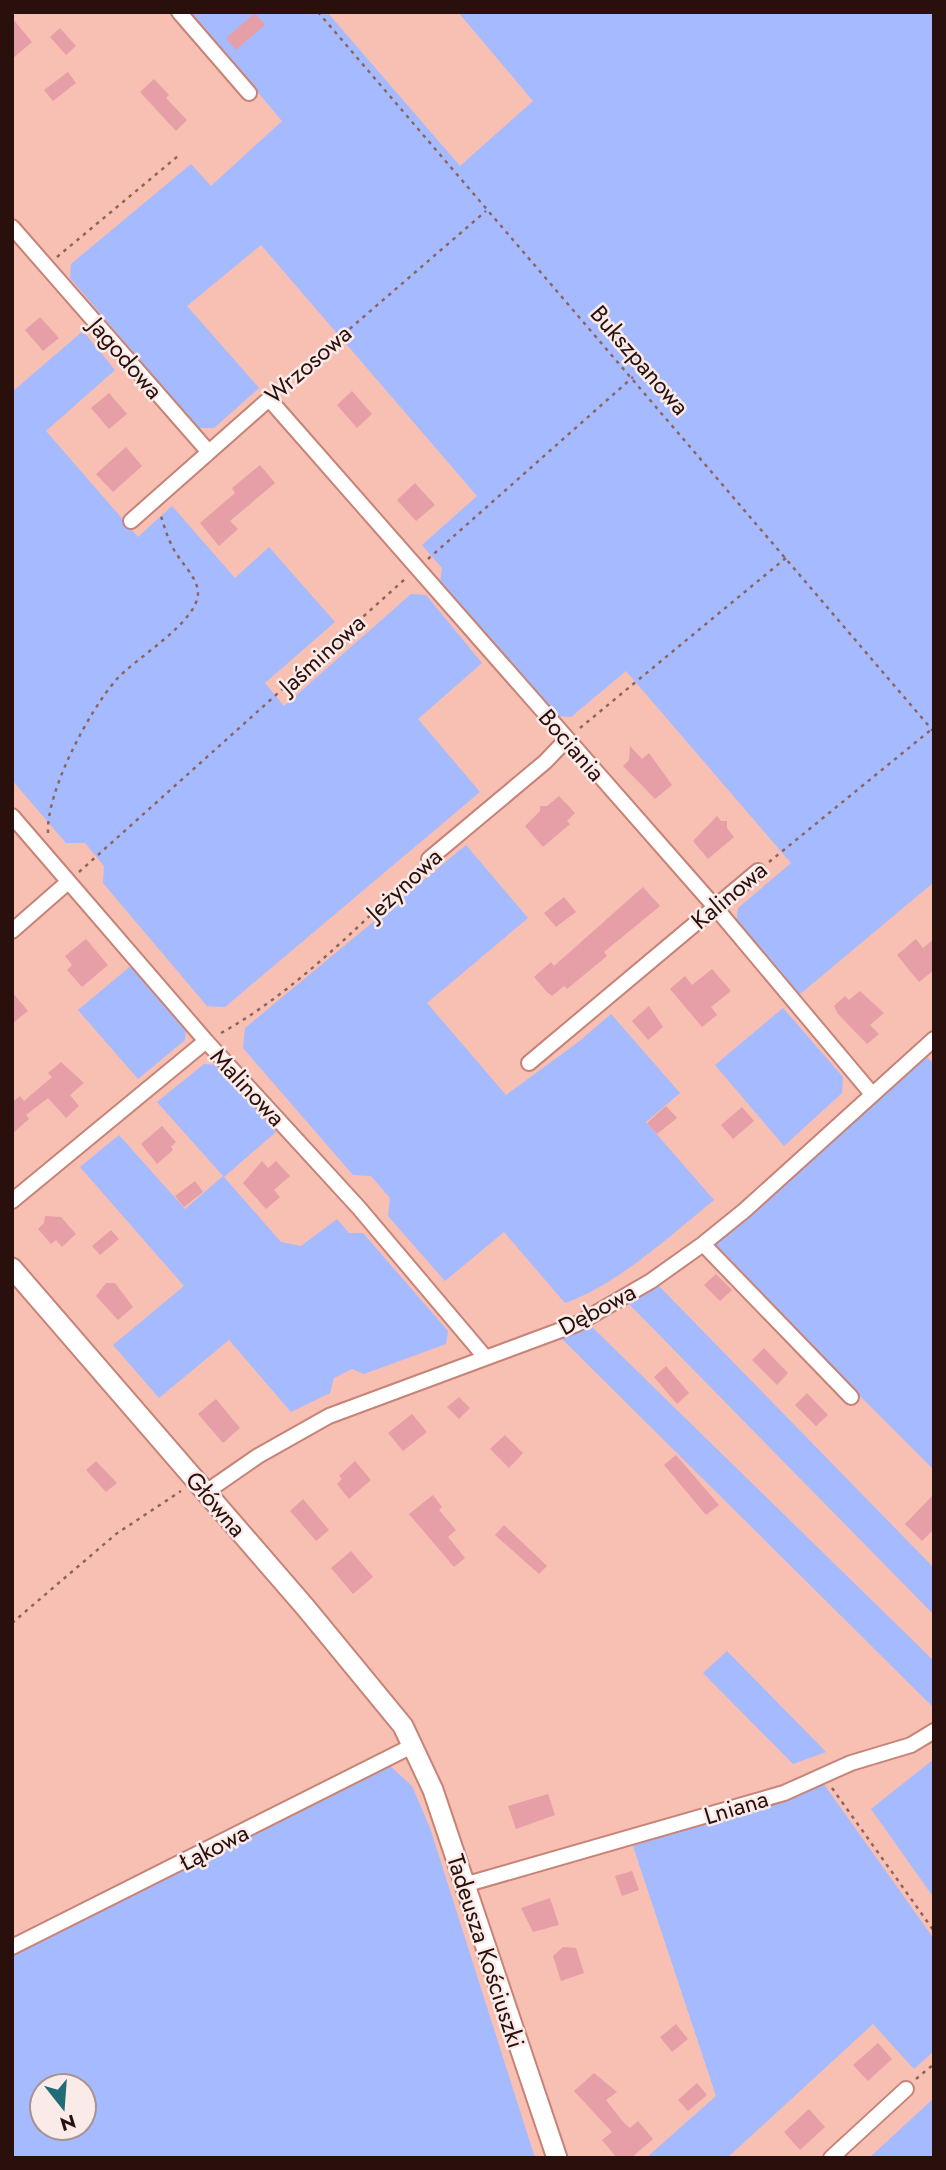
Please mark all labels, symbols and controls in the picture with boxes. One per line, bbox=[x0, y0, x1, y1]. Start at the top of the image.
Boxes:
street label: Bukszpanowa bbox=[582, 297, 698, 423]
street label: Jagodowa bbox=[79, 307, 171, 407]
street label: Wrzosowa bbox=[257, 316, 359, 412]
street label: Jaśminowa bbox=[269, 606, 373, 704]
street label: Bociania bbox=[531, 701, 613, 789]
street label: Jeżynowa bbox=[356, 840, 450, 931]
street label: Kalinowa bbox=[683, 853, 775, 937]
street label: Malinowa bbox=[202, 1040, 294, 1134]
street label: Dębowa bbox=[552, 1274, 642, 1344]
street label: Główna bbox=[177, 1463, 255, 1545]
street label: Lniana bbox=[700, 1781, 772, 1833]
street label: Łąkowa bbox=[173, 1815, 255, 1880]
street label: Tadeusza Kościuszki bbox=[438, 1850, 534, 2052]
north arrow bbox=[28, 2072, 98, 2142]
text: N bbox=[57, 2108, 79, 2138]

